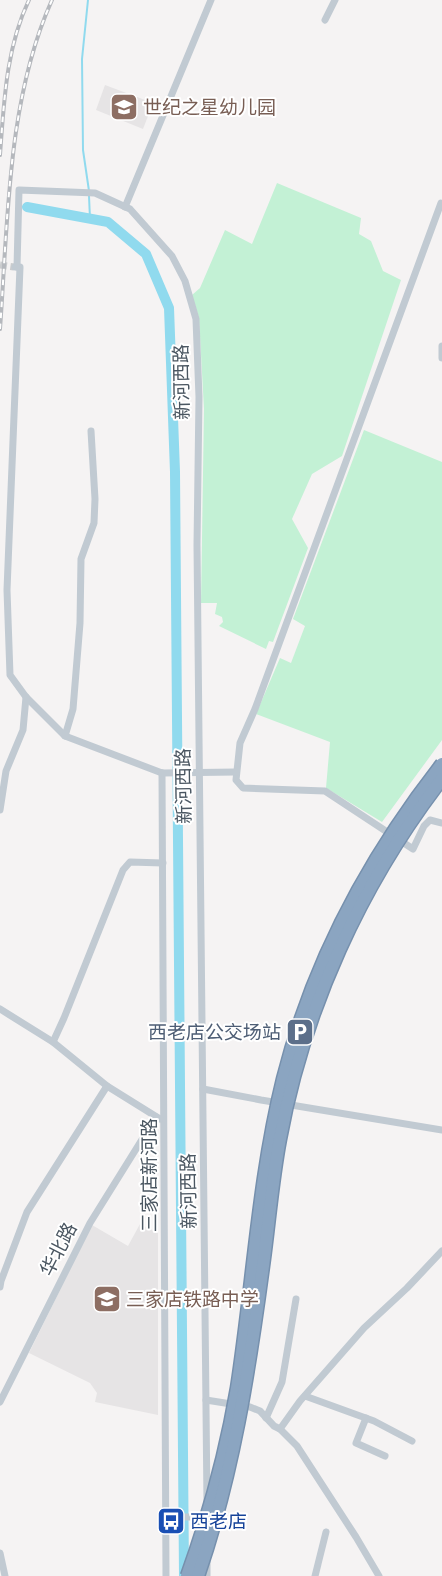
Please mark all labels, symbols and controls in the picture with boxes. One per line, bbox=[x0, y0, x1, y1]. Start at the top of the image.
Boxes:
school or university icon: 世纪之星幼儿园 bbox=[109, 92, 139, 122]
place label: 世纪之星幼儿园 bbox=[143, 97, 276, 120]
street label: 新河西路 bbox=[170, 344, 195, 420]
street label: 新河西路 bbox=[172, 748, 197, 824]
parking icon: 西老店公交场站 bbox=[285, 1017, 315, 1047]
place label: 西老店公交场站 bbox=[148, 1022, 281, 1045]
street label: 三家店新河路 bbox=[139, 1118, 162, 1232]
street label: 新河西路 bbox=[177, 1153, 202, 1229]
street label: 华北路 bbox=[36, 1219, 83, 1280]
school or university icon: 三家店铁路中学 bbox=[92, 1284, 122, 1314]
place label: 三家店铁路中学 bbox=[126, 1289, 259, 1312]
bus stop icon: 西老店 bbox=[156, 1506, 186, 1536]
place label: 西老店 bbox=[190, 1511, 247, 1534]

